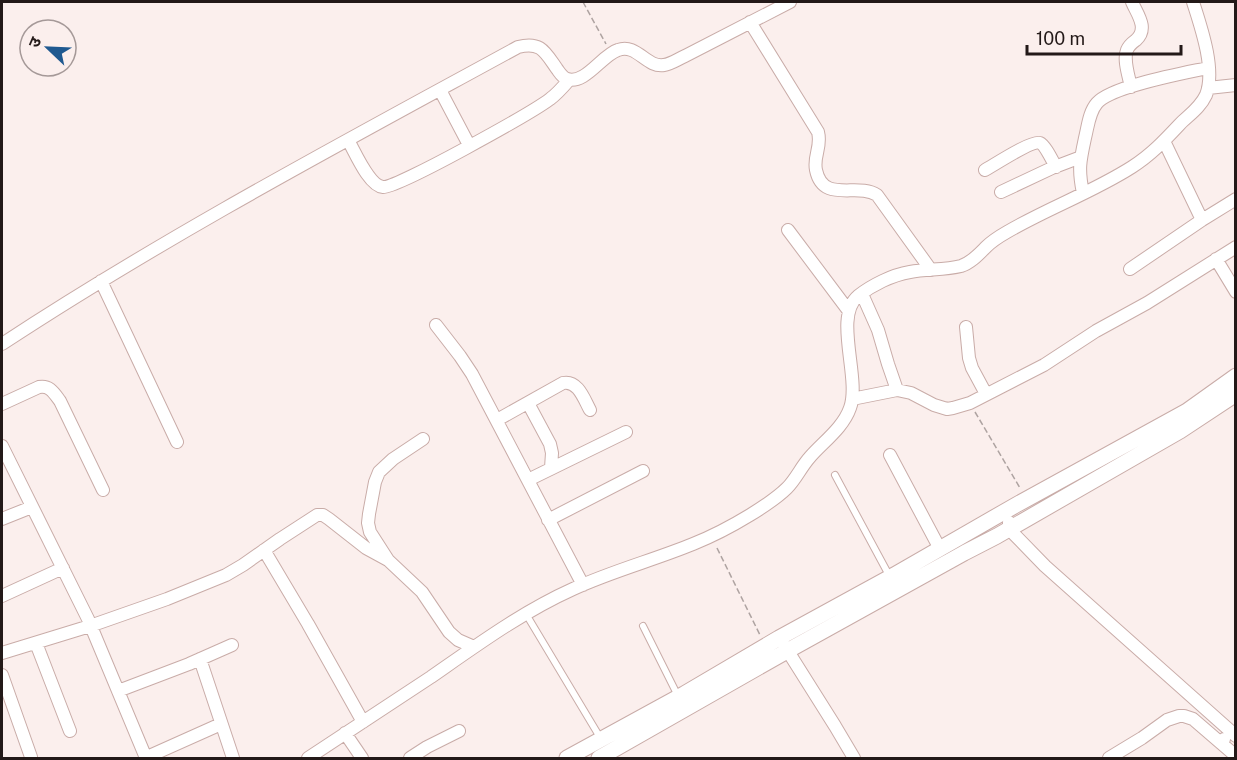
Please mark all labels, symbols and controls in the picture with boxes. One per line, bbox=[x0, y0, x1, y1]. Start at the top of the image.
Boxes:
north arrow bbox=[18, 18, 78, 78]
scale bar bbox=[1027, 18, 1182, 56]
text: 100 m bbox=[1036, 28, 1085, 49]
text: उ bbox=[24, 34, 45, 50]

